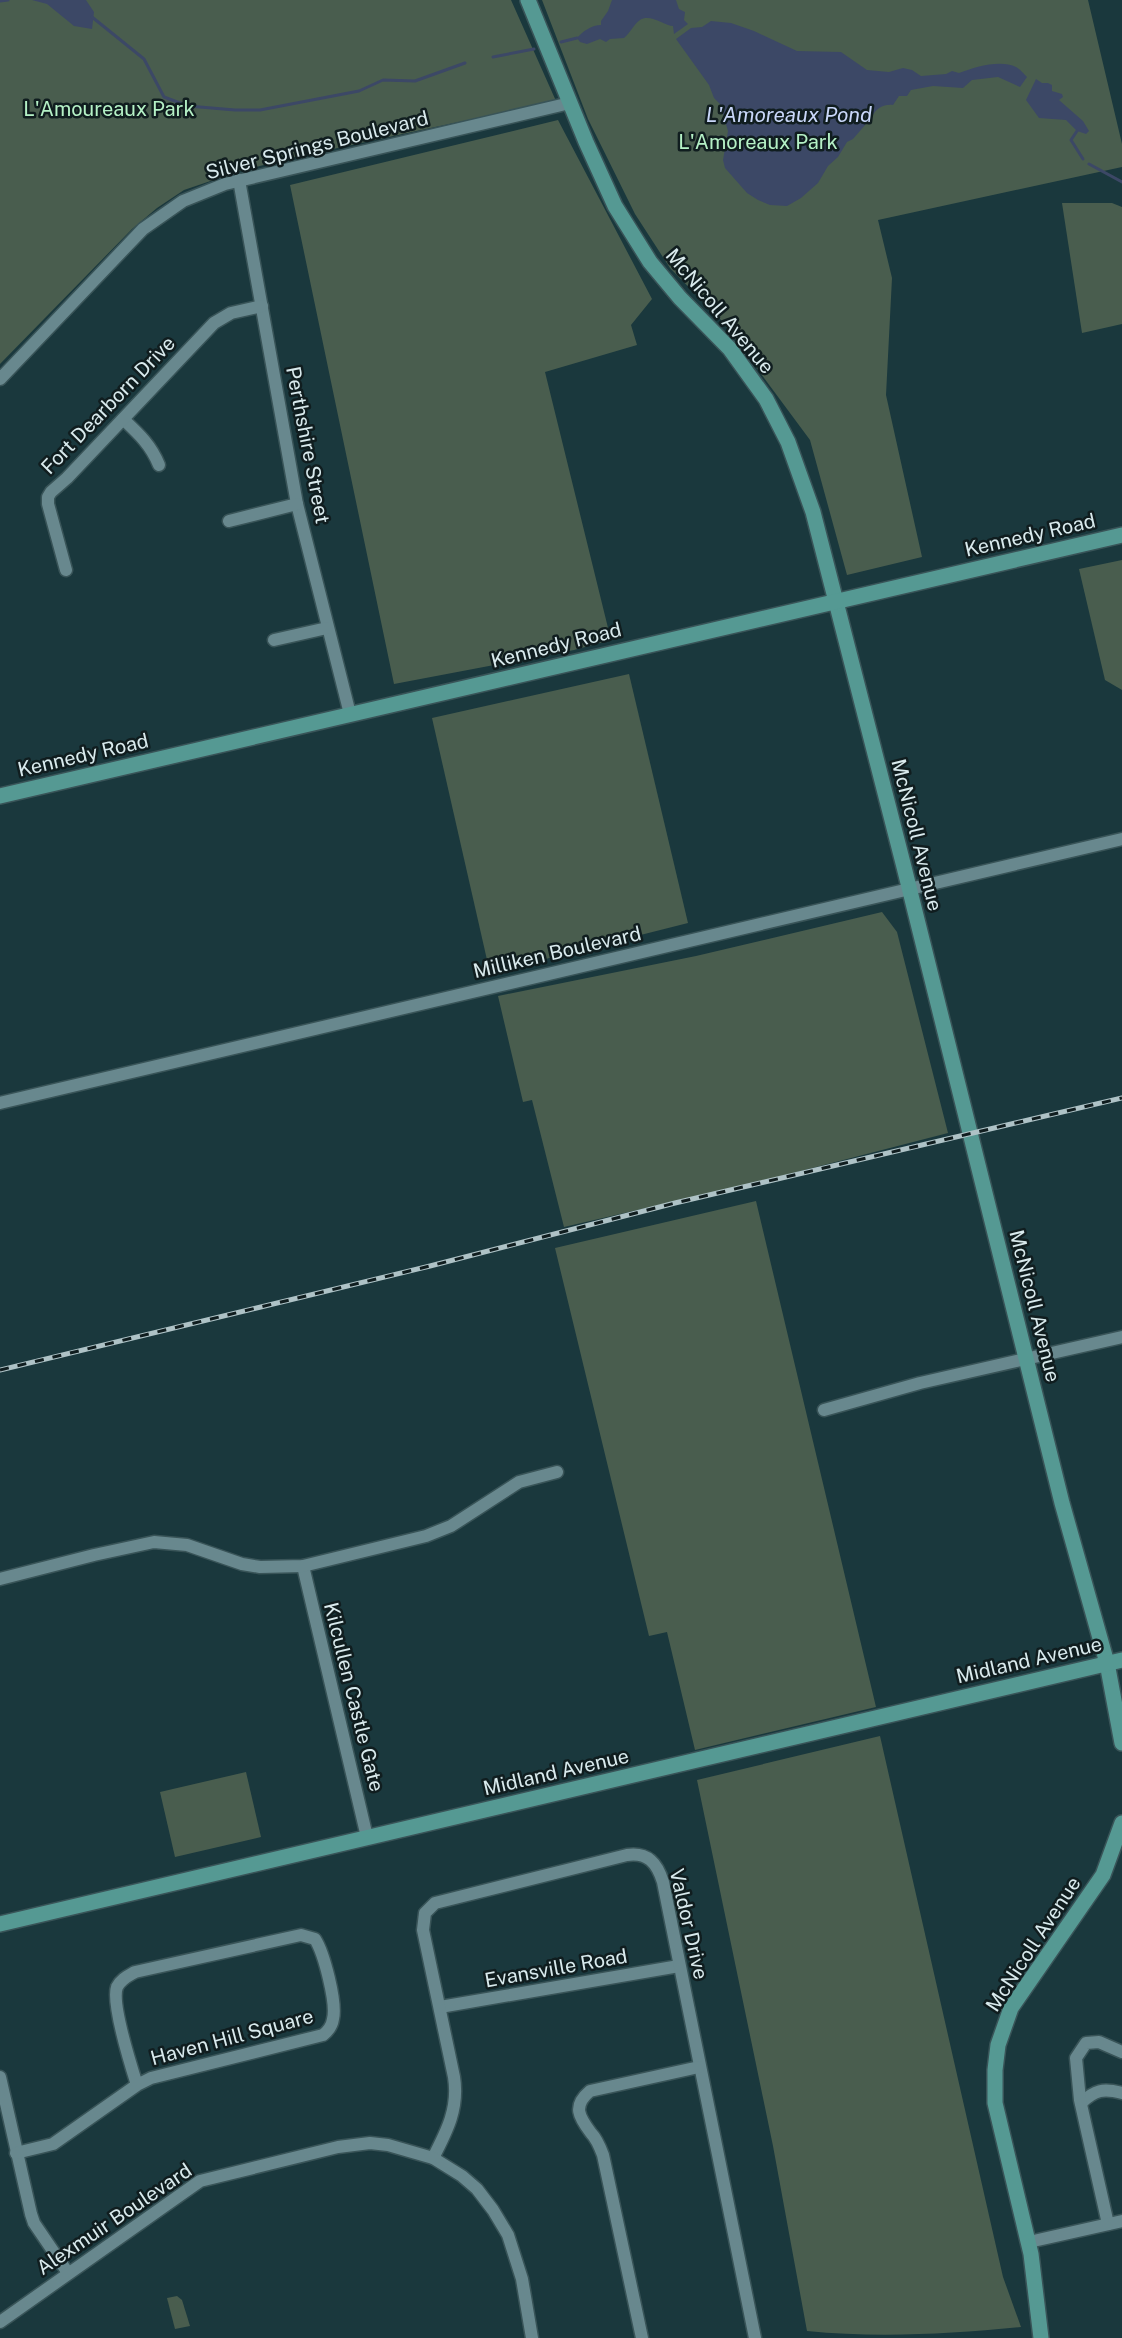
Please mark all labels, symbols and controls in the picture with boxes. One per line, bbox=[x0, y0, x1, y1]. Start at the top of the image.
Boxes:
park label: L'Amoureaux Park bbox=[23, 97, 195, 121]
water label: L'Amoreaux Pond bbox=[706, 102, 872, 127]
street label: Silver Springs Boulevard bbox=[203, 106, 431, 184]
park label: L'Amoreaux Park bbox=[678, 130, 838, 154]
street label: McNicoll Avenue bbox=[661, 244, 779, 378]
street label: Fort Dearborn Drive bbox=[36, 331, 180, 479]
street label: Perthshire Street bbox=[281, 364, 335, 526]
street label: Kennedy Road bbox=[962, 508, 1098, 562]
street label: Kennedy Road bbox=[488, 617, 624, 673]
street label: Kennedy Road bbox=[15, 728, 151, 782]
street label: McNicoll Avenue bbox=[887, 756, 947, 914]
street label: Milliken Boulevard bbox=[471, 921, 643, 983]
street label: McNicoll Avenue bbox=[1005, 1227, 1065, 1385]
street label: Kilcullen Castle Gate bbox=[319, 1600, 389, 1794]
street label: Midland Avenue bbox=[954, 1632, 1104, 1688]
street label: Midland Avenue bbox=[481, 1744, 631, 1800]
street label: Valdor Drive bbox=[665, 1866, 713, 1982]
street label: McNicoll Avenue bbox=[981, 1872, 1085, 2016]
street label: Evansville Road bbox=[483, 1944, 629, 1992]
street label: Haven Hill Square bbox=[148, 2004, 316, 2070]
street label: Alexmuir Boulevard bbox=[32, 2158, 196, 2280]

